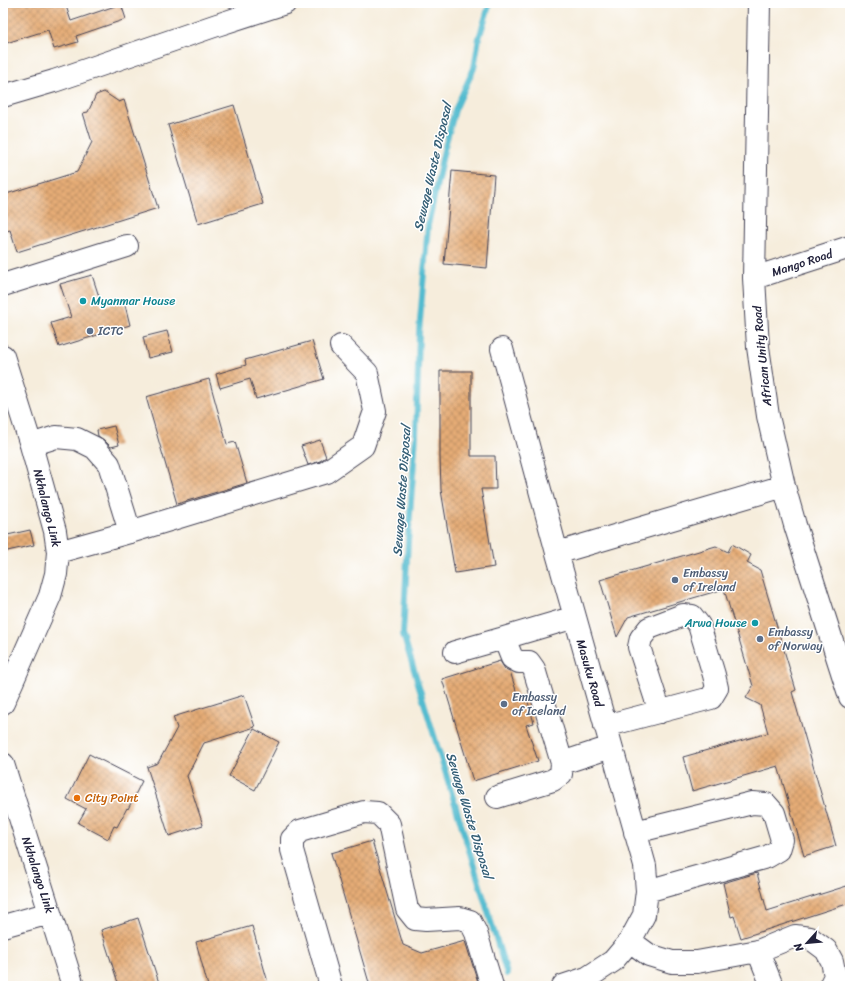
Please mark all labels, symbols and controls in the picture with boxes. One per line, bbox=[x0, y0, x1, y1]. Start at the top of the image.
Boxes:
water label: Sewage Waste Disposal bbox=[407, 97, 459, 234]
street label: Mango Road bbox=[769, 243, 836, 283]
place label: Myanmar House bbox=[91, 290, 175, 312]
marker: Myanmar House bbox=[78, 296, 88, 306]
street label: African Unity Road bbox=[746, 304, 778, 408]
place label: ICTC bbox=[97, 320, 123, 342]
marker: ICTC bbox=[85, 326, 95, 336]
water label: Sewage Waste Disposal bbox=[385, 422, 418, 557]
street label: Nkhalango Link bbox=[27, 467, 67, 550]
place label: Embassy of Ireland bbox=[683, 562, 736, 598]
marker: Embassy of Ireland bbox=[670, 575, 680, 585]
place label: Arwa House bbox=[684, 612, 747, 634]
marker: Arwa House bbox=[750, 618, 760, 628]
place label: Embassy of Norway bbox=[768, 621, 823, 657]
marker: Embassy of Norway bbox=[755, 634, 765, 644]
street label: Masuku Road bbox=[570, 637, 610, 710]
place label: Embassy of Iceland bbox=[512, 686, 566, 722]
marker: Embassy of Iceland bbox=[499, 699, 509, 709]
water label: Sewage Waste Disposal bbox=[439, 749, 501, 884]
place label: City Point bbox=[85, 787, 139, 809]
marker: City Point bbox=[72, 793, 82, 803]
street label: Nkhalango Link bbox=[15, 834, 61, 917]
north arrow bbox=[787, 923, 827, 963]
text: N bbox=[788, 939, 809, 956]

